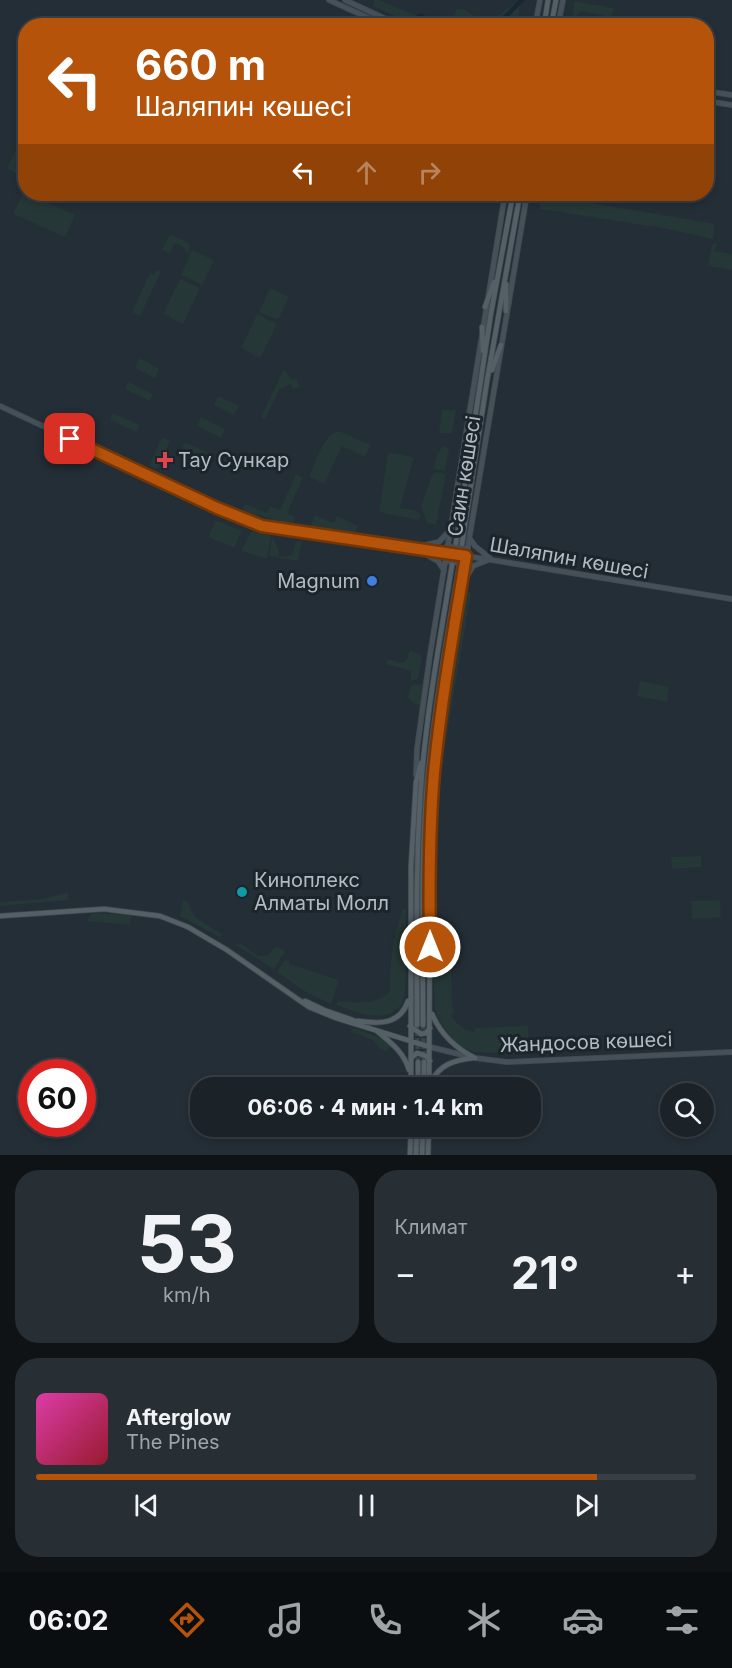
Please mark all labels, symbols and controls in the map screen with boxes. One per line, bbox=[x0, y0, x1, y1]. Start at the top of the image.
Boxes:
text: 660 m bbox=[135, 39, 266, 90]
icon: left bbox=[36, 42, 114, 120]
text: Шаляпин көшесі bbox=[135, 90, 352, 123]
icon: left bbox=[287, 156, 320, 189]
icon: ahead bbox=[350, 156, 383, 189]
icon: right bbox=[413, 156, 446, 189]
pin bbox=[44, 413, 95, 464]
street label: Саин көшесі bbox=[443, 414, 485, 538]
icon: arrive bbox=[53, 422, 86, 455]
place label: Тау Сункар bbox=[178, 448, 289, 472]
marker: Тау Сункар bbox=[156, 451, 174, 469]
street label: Шаляпин көшесі bbox=[488, 532, 650, 584]
place label: Magnum bbox=[277, 569, 360, 593]
marker: Magnum bbox=[365, 574, 379, 588]
place label: Киноплекс Алматы Молл bbox=[254, 868, 389, 915]
marker: Киноплекс Алматы Молл bbox=[235, 885, 249, 899]
position arrow bbox=[398, 915, 462, 979]
street label: Жандосов көшесі bbox=[499, 1027, 673, 1057]
speed limit sign: 60 bbox=[18, 1059, 96, 1137]
map controls bbox=[660, 1083, 714, 1137]
button: search bbox=[660, 1083, 714, 1137]
text: 06:06 · 4 мин · 1.4 km bbox=[247, 1094, 484, 1120]
text: 53 bbox=[137, 1196, 237, 1291]
text: Климат bbox=[395, 1215, 467, 1239]
text: 21° bbox=[511, 1245, 579, 1300]
text: − bbox=[395, 1253, 416, 1293]
text: + bbox=[674, 1253, 696, 1293]
text: km/h bbox=[163, 1283, 211, 1307]
text: Afterglow bbox=[126, 1404, 231, 1430]
text: The Pines bbox=[126, 1430, 220, 1454]
icon: previous bbox=[130, 1489, 163, 1522]
icon: pause bbox=[350, 1489, 383, 1522]
icon: next bbox=[570, 1489, 603, 1522]
icon: directions bbox=[166, 1599, 208, 1641]
icon: music bbox=[265, 1599, 307, 1641]
icon: phone bbox=[364, 1599, 406, 1641]
icon: climate bbox=[463, 1599, 505, 1641]
icon: car bbox=[562, 1599, 604, 1641]
icon: filters bbox=[661, 1599, 703, 1641]
text: 06:02 bbox=[29, 1604, 109, 1637]

